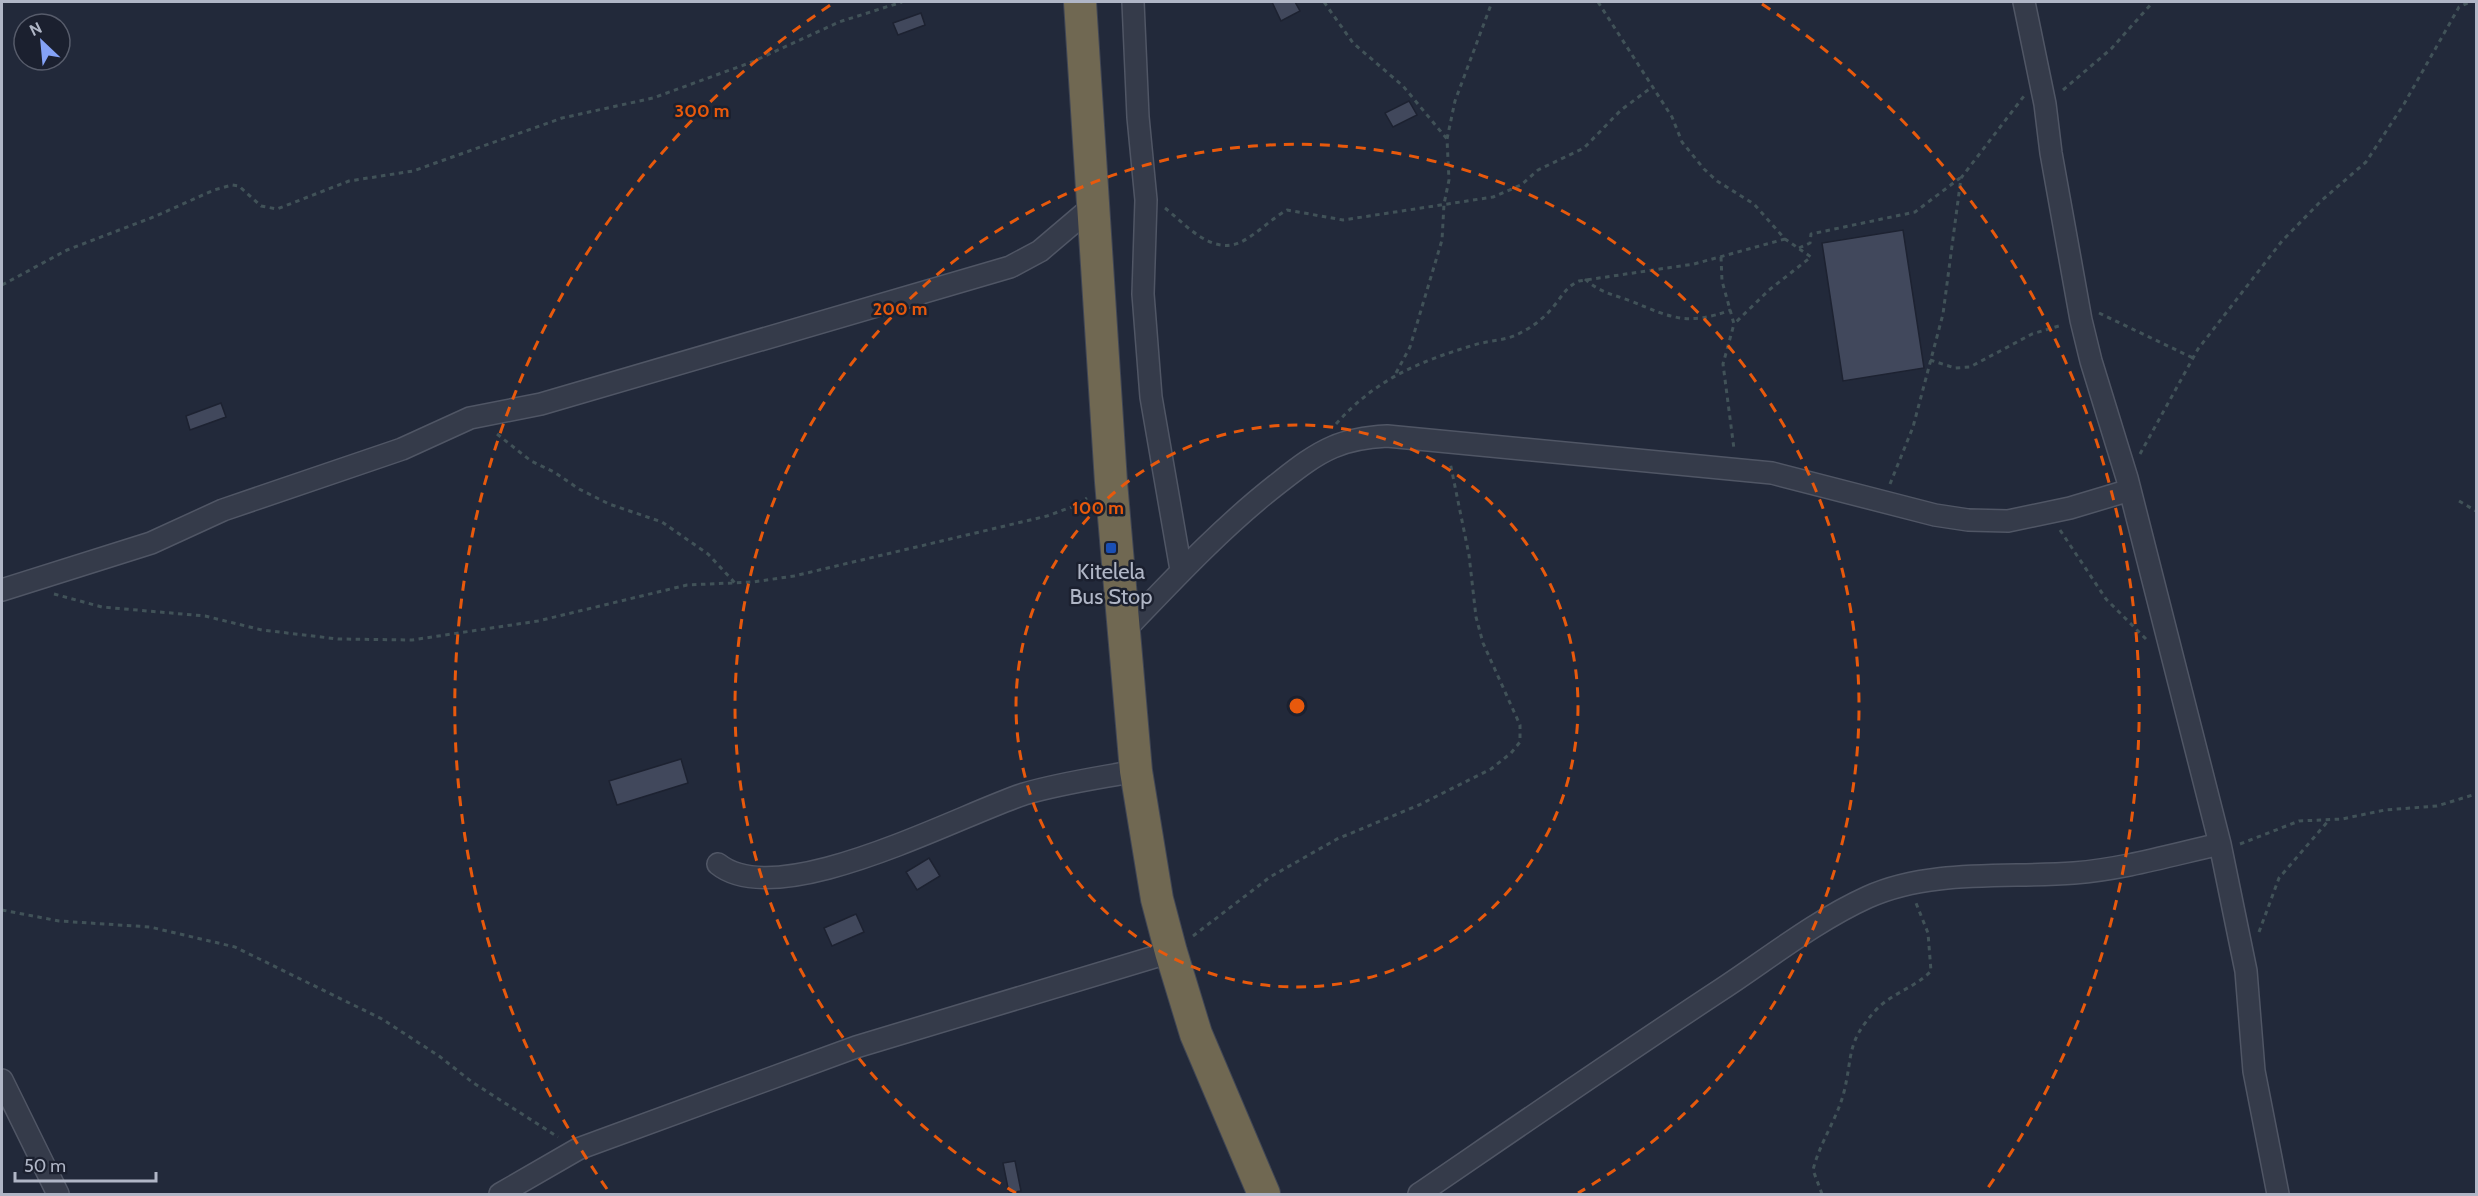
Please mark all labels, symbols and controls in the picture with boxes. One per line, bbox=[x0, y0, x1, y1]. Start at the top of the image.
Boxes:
north arrow bbox=[12, 12, 72, 72]
text: N bbox=[26, 18, 45, 40]
text: 300 m bbox=[675, 100, 729, 122]
text: 200 m bbox=[873, 298, 927, 320]
text: 100 m bbox=[1072, 497, 1124, 519]
marker: Kitelela Bus Stop bbox=[1104, 541, 1118, 555]
place label: Kitelela Bus Stop bbox=[1070, 558, 1152, 610]
centre of rings bbox=[1287, 696, 1307, 716]
scale bar bbox=[15, 1145, 156, 1183]
text: 50 m bbox=[24, 1155, 66, 1177]

